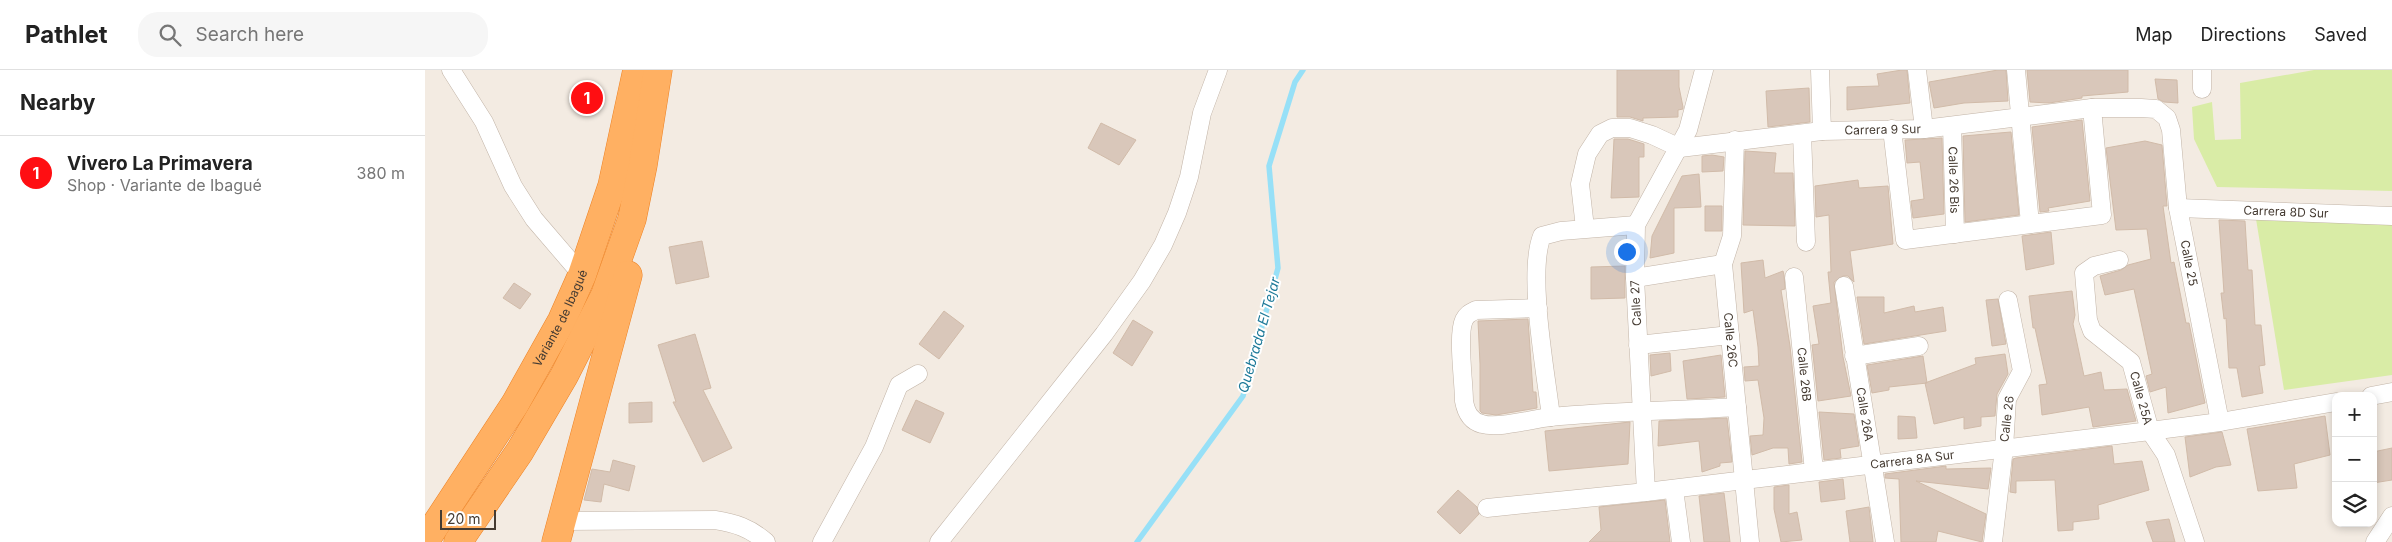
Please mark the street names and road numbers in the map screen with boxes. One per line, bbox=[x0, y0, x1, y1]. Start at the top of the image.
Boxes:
street label: Carrera 9 Sur bbox=[1844, 121, 1921, 138]
street label: Calle 26 Bis bbox=[1946, 146, 1962, 214]
street label: Carrera 8D Sur bbox=[2243, 202, 2329, 221]
street label: Calle 25 bbox=[2177, 239, 2201, 287]
street label: Variante de Ibagué bbox=[529, 268, 590, 369]
street label: Calle 27 bbox=[1627, 280, 1644, 326]
street label: Calle 26C bbox=[1721, 312, 1741, 369]
street label: Calle 26B bbox=[1794, 347, 1815, 402]
street label: Calle 25A bbox=[2127, 370, 2156, 426]
street label: Calle 26A bbox=[1853, 386, 1877, 443]
street label: Calle 26 bbox=[1996, 395, 2017, 443]
street label: Carrera 8A Sur bbox=[1869, 447, 1956, 472]

